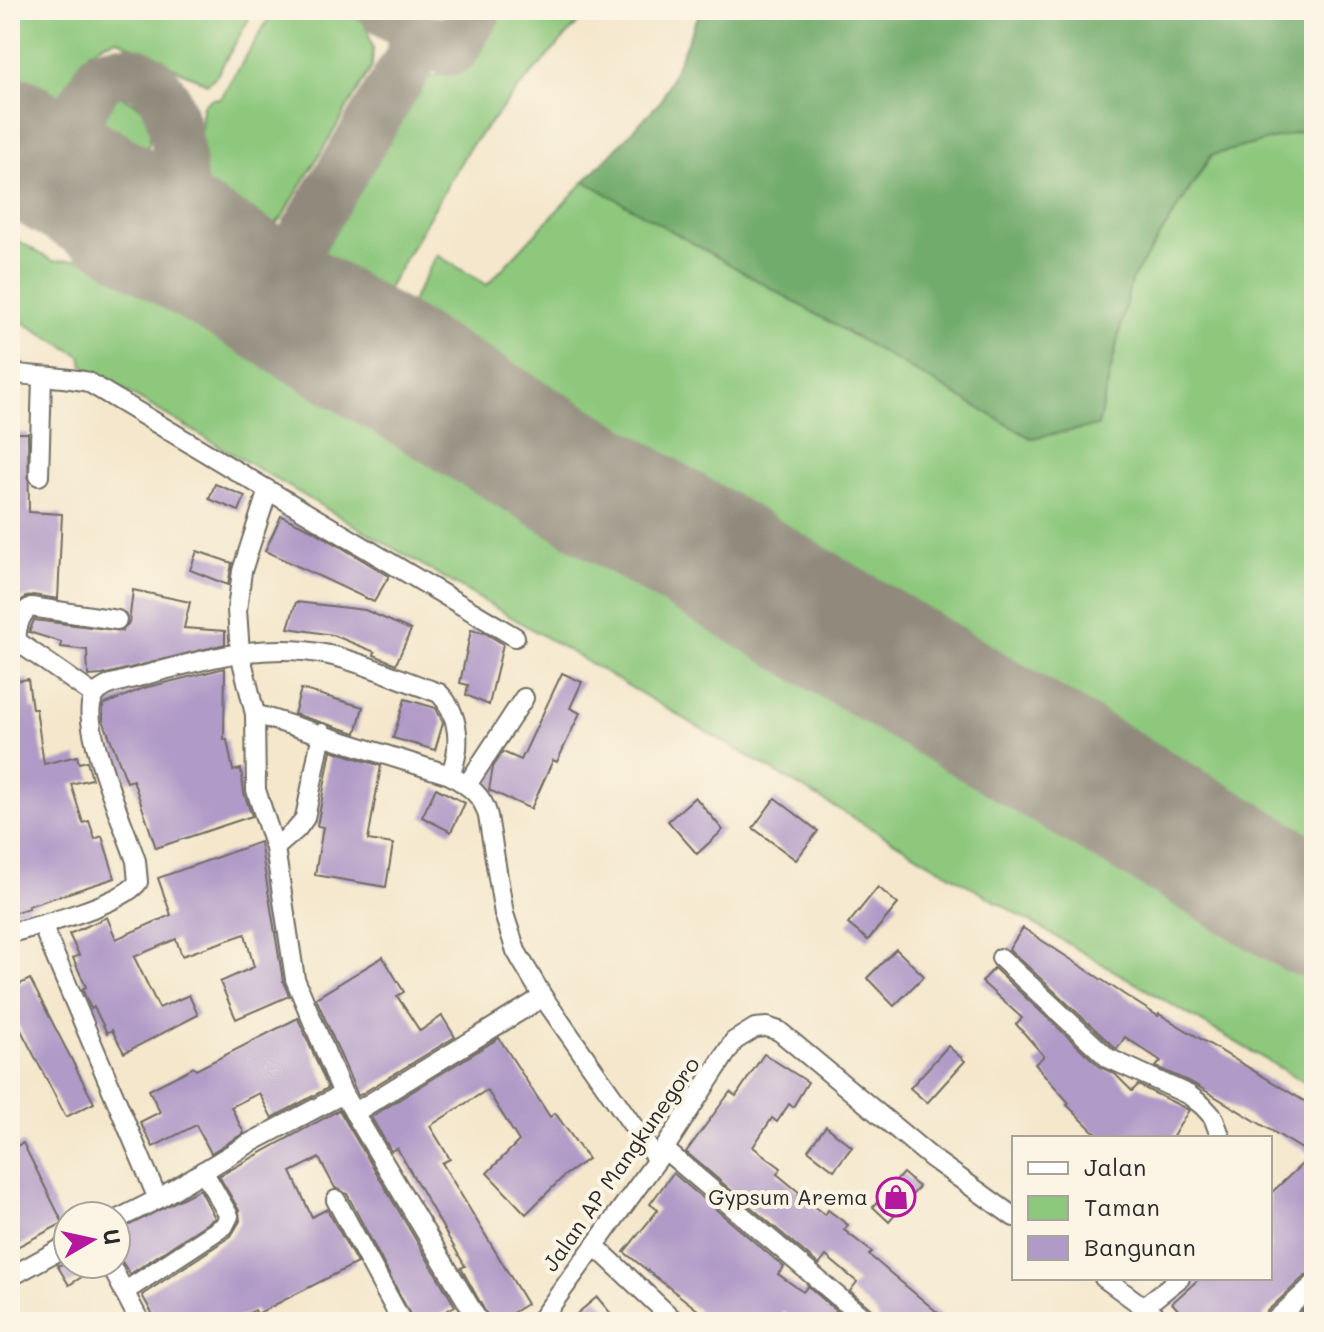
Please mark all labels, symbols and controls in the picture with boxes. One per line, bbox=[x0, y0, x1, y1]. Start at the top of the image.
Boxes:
street label: Jalan AP Mangkunegoro bbox=[535, 1051, 706, 1277]
legend bbox=[1012, 1136, 1272, 1280]
text: Jalan bbox=[1084, 1151, 1146, 1182]
shop icon: Gypsum Arema bbox=[875, 1176, 917, 1218]
place label: Gypsum Arema bbox=[708, 1182, 868, 1211]
text: Taman bbox=[1084, 1191, 1160, 1222]
north arrow bbox=[52, 1200, 132, 1280]
text: U bbox=[97, 1227, 128, 1247]
text: Bangunan bbox=[1084, 1231, 1196, 1262]

